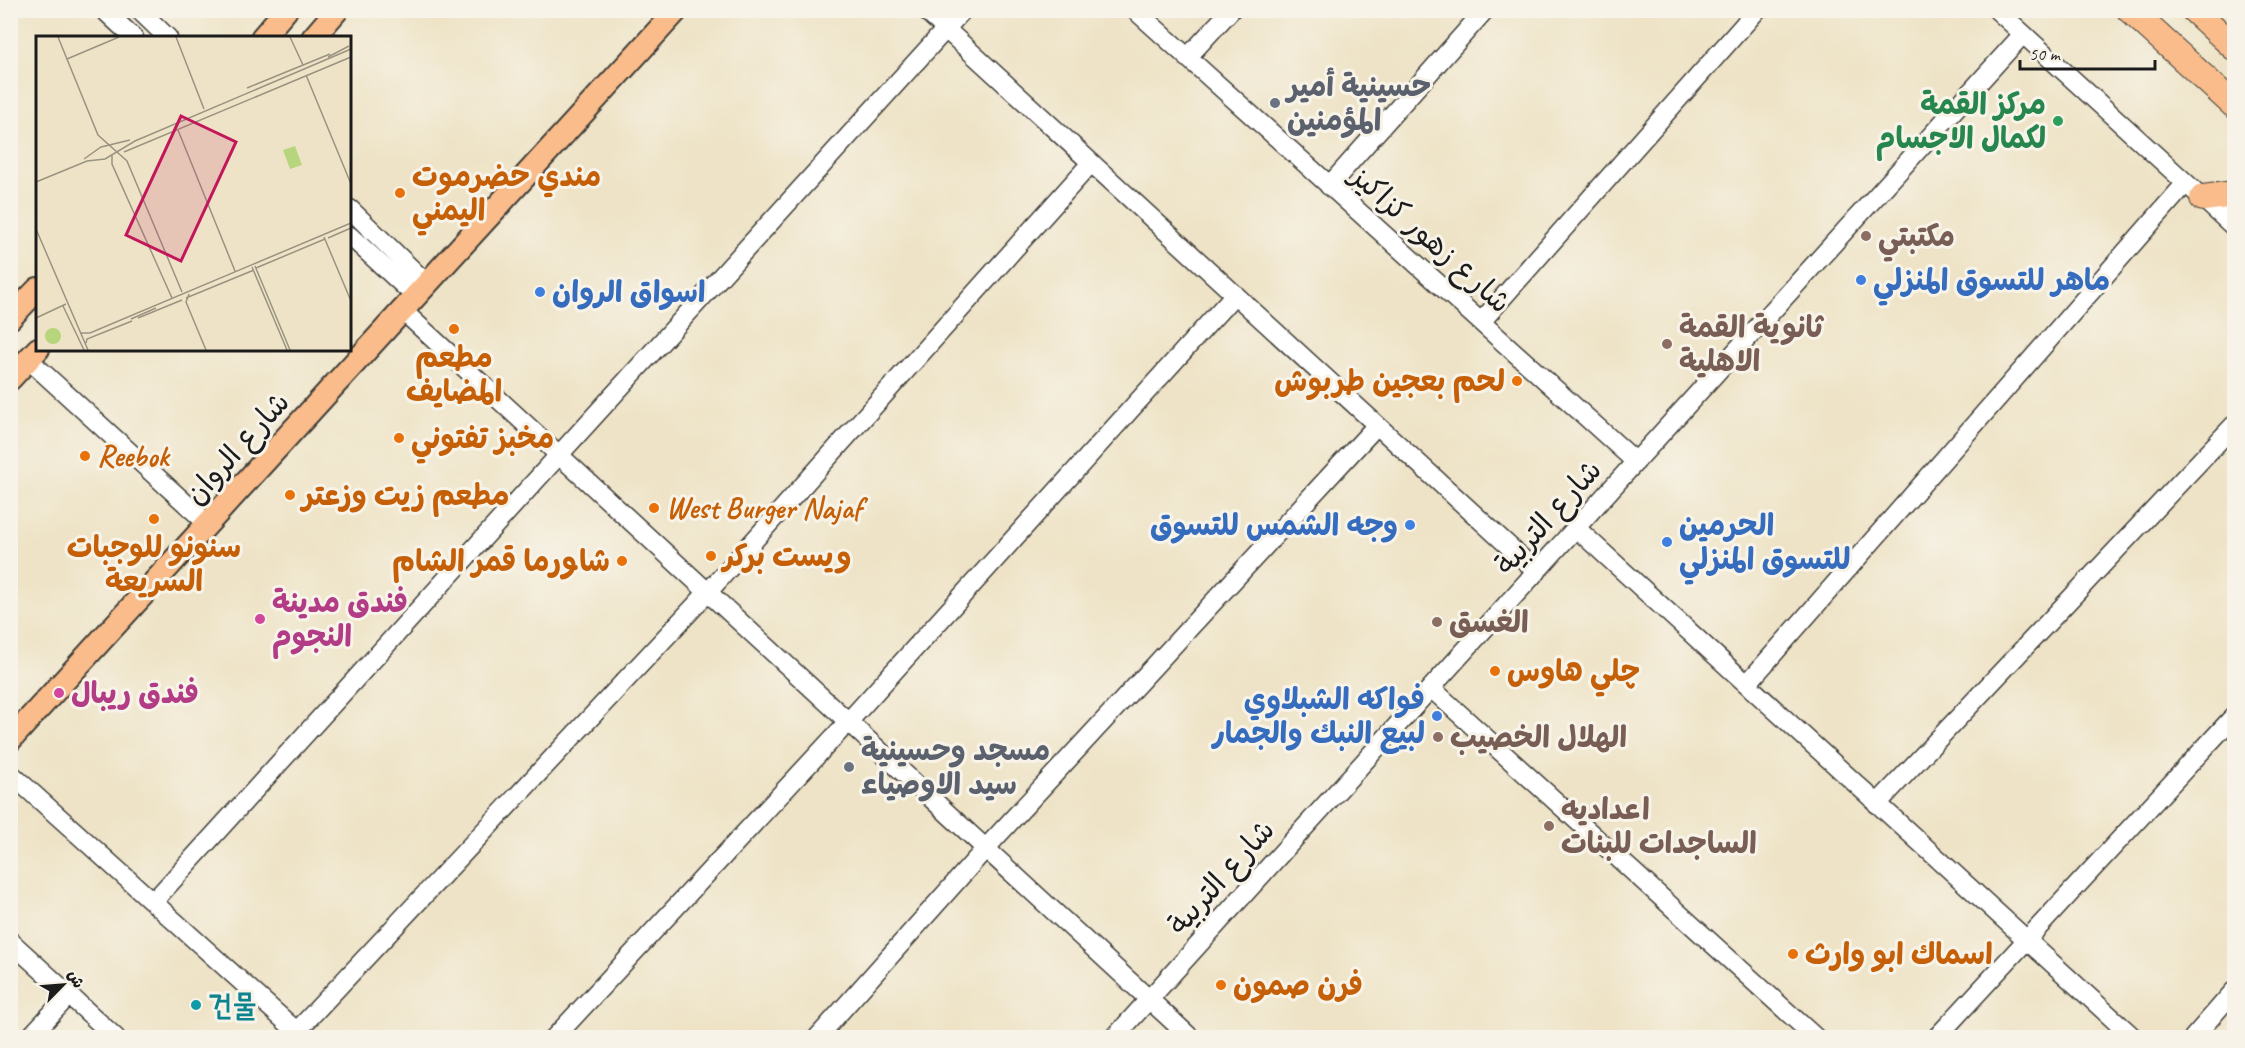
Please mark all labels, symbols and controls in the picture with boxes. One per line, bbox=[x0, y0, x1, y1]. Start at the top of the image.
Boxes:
scale bar bbox=[2020, 33, 2155, 71]
inset map bbox=[36, 36, 351, 351]
text: 50 m bbox=[2029, 43, 2062, 65]
place label: حسينية أمير المؤمنين bbox=[1284, 67, 1431, 139]
place label: مركز القمة لكمال الاجسام bbox=[1876, 85, 2046, 161]
marker: حسينية أمير المؤمنين bbox=[1268, 96, 1282, 110]
marker: مركز القمة لكمال الاجسام bbox=[2051, 114, 2065, 128]
street label: شارع زهور كزاكيز bbox=[1339, 155, 1519, 323]
place label: مندي حضرموت اليمني bbox=[412, 157, 601, 236]
marker: مندي حضرموت اليمني bbox=[393, 186, 407, 200]
place label: مكتبتي bbox=[1878, 217, 1955, 262]
marker: مكتبتي bbox=[1859, 229, 1873, 243]
place label: ماهر للتسوق المنزلي bbox=[1873, 261, 2110, 306]
place label: اسواق الروان bbox=[552, 273, 706, 311]
marker: ماهر للتسوق المنزلي bbox=[1854, 273, 1868, 287]
marker: اسواق الروان bbox=[533, 285, 547, 299]
place label: ثانوية القمة الاهلية bbox=[1679, 308, 1825, 380]
marker: مطعم المضايف bbox=[447, 322, 461, 336]
marker: ثانوية القمة الاهلية bbox=[1660, 337, 1674, 351]
place label: مطعم المضايف bbox=[406, 338, 502, 410]
place label: لحم بعجين طربوش bbox=[1274, 362, 1505, 403]
marker: لحم بعجين طربوش bbox=[1510, 374, 1524, 388]
street label: شارع الروان bbox=[176, 384, 299, 514]
place label: مخبز تفتوني bbox=[411, 419, 554, 464]
marker: مخبز تفتوني bbox=[392, 431, 406, 445]
place label: Reebok bbox=[97, 437, 171, 475]
marker: Reebok bbox=[78, 449, 92, 463]
street label: شارع التربية bbox=[1486, 451, 1611, 584]
place label: مطعم زيت وزعتر bbox=[299, 476, 510, 517]
marker: مطعم زيت وزعتر bbox=[283, 488, 297, 502]
place label: West Burger Najaf bbox=[666, 489, 869, 527]
marker: West Burger Najaf bbox=[647, 501, 661, 515]
place label: وجه الشمس للتسوق bbox=[1150, 506, 1398, 544]
place label: الحرمين للتسوق المنزلي bbox=[1679, 506, 1850, 585]
marker: سنونو للوجبات السريعة bbox=[147, 512, 161, 526]
marker: وجه الشمس للتسوق bbox=[1403, 518, 1417, 532]
place label: سنونو للوجبات السريعة bbox=[67, 528, 241, 600]
marker: الحرمين للتسوق المنزلي bbox=[1660, 535, 1674, 549]
place label: ويست بركر bbox=[720, 537, 852, 575]
place label: شاورما قمر الشام bbox=[392, 542, 610, 583]
marker: ويست بركر bbox=[704, 549, 718, 563]
marker: شاورما قمر الشام bbox=[615, 554, 629, 568]
place label: فندق مدينة النجوم bbox=[272, 583, 408, 659]
place label: الغسق bbox=[1449, 603, 1529, 641]
marker: فندق مدينة النجوم bbox=[253, 612, 267, 626]
marker: الغسق bbox=[1430, 615, 1444, 629]
place label: چلي هاوس bbox=[1507, 652, 1640, 697]
marker: چلي هاوس bbox=[1488, 664, 1502, 678]
place label: فندق ريبال bbox=[71, 674, 199, 712]
place label: فواكه الشبلاوي لبيع النبك والجمار bbox=[1210, 680, 1425, 754]
marker: فندق ريبال bbox=[52, 686, 66, 700]
marker: فواكه الشبلاوي لبيع النبك والجمار bbox=[1430, 709, 1444, 723]
place label: الهلال الخصيب bbox=[1450, 718, 1627, 756]
marker: الهلال الخصيب bbox=[1431, 730, 1445, 744]
place label: مسجد وحسينية سيد الاوصياء bbox=[861, 731, 1050, 803]
marker: مسجد وحسينية سيد الاوصياء bbox=[842, 760, 856, 774]
place label: اعداديه الساجدات للبنات bbox=[1561, 790, 1757, 862]
street label: شارع التربية bbox=[1159, 811, 1284, 944]
marker: اعداديه الساجدات للبنات bbox=[1542, 819, 1556, 833]
place label: اسماك ابو وارث bbox=[1805, 935, 1993, 973]
marker: اسماك ابو وارث bbox=[1786, 947, 1800, 961]
north arrow bbox=[33, 955, 93, 1015]
place label: فرن صمون bbox=[1233, 966, 1363, 1004]
text: ش bbox=[63, 967, 88, 991]
marker: فرن صمون bbox=[1214, 978, 1228, 992]
place label: 건물 bbox=[208, 986, 256, 1024]
marker: 건물 bbox=[189, 998, 203, 1012]

